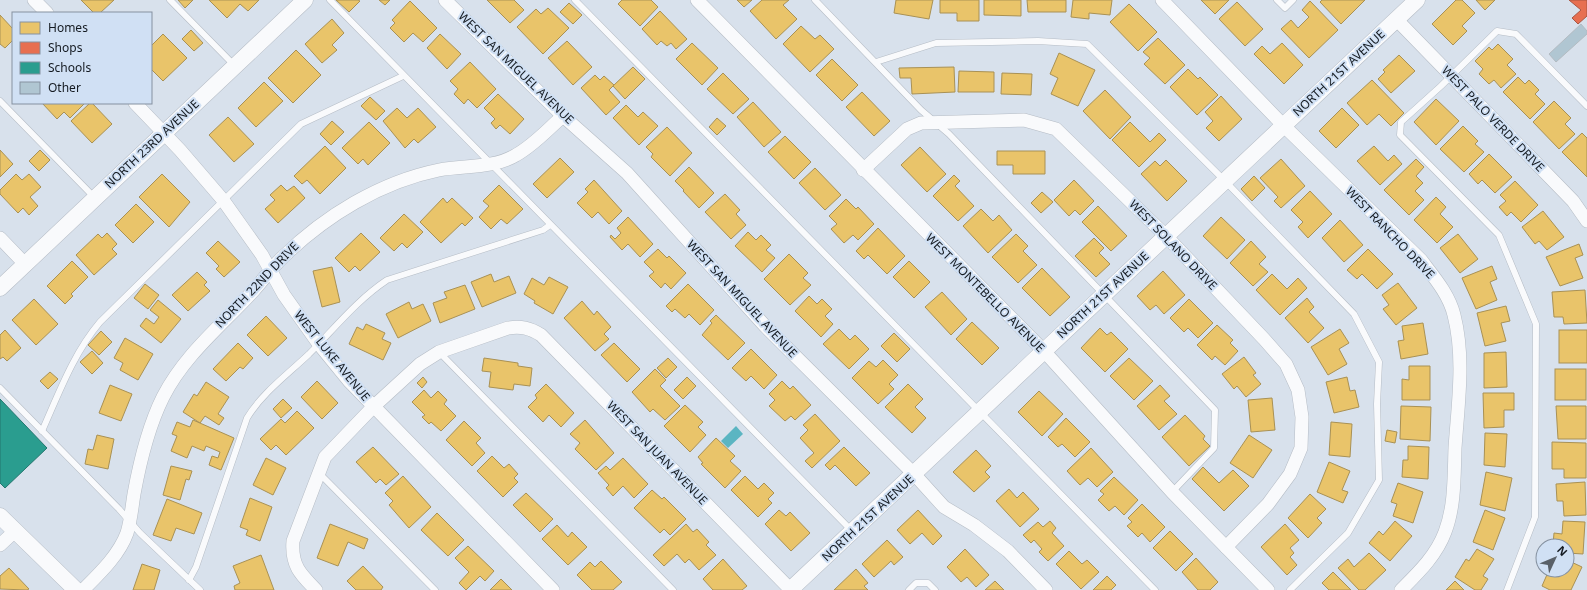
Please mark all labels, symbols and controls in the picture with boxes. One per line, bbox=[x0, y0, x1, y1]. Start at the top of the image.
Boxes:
street label: WEST SAN MIGUEL AVENUE bbox=[455, 8, 578, 128]
legend bbox=[12, 12, 152, 104]
text: Homes bbox=[48, 19, 88, 36]
street label: NORTH 21ST AVENUE bbox=[1289, 25, 1388, 120]
text: Shops bbox=[48, 39, 83, 56]
text: Schools bbox=[48, 59, 91, 76]
street label: WEST PALO VERDE DRIVE bbox=[1438, 62, 1548, 175]
text: Other bbox=[48, 79, 81, 96]
street label: NORTH 23RD AVENUE bbox=[101, 95, 203, 192]
street label: WEST RANCHO DRIVE bbox=[1342, 183, 1439, 282]
street label: WEST SOLANO DRIVE bbox=[1126, 196, 1221, 294]
street label: WEST MONTEBELLO AVENUE bbox=[922, 229, 1049, 356]
street label: WEST SAN MIGUEL AVENUE bbox=[683, 236, 801, 361]
street label: NORTH 22ND DRIVE bbox=[211, 238, 302, 331]
street label: NORTH 21ST AVENUE bbox=[1053, 247, 1152, 342]
street label: WEST LUKE AVENUE bbox=[291, 307, 374, 405]
street label: WEST SAN JUAN AVENUE bbox=[603, 397, 711, 508]
street label: NORTH 21ST AVENUE bbox=[818, 470, 917, 565]
north arrow bbox=[1535, 538, 1575, 578]
text: N bbox=[1554, 542, 1571, 559]

